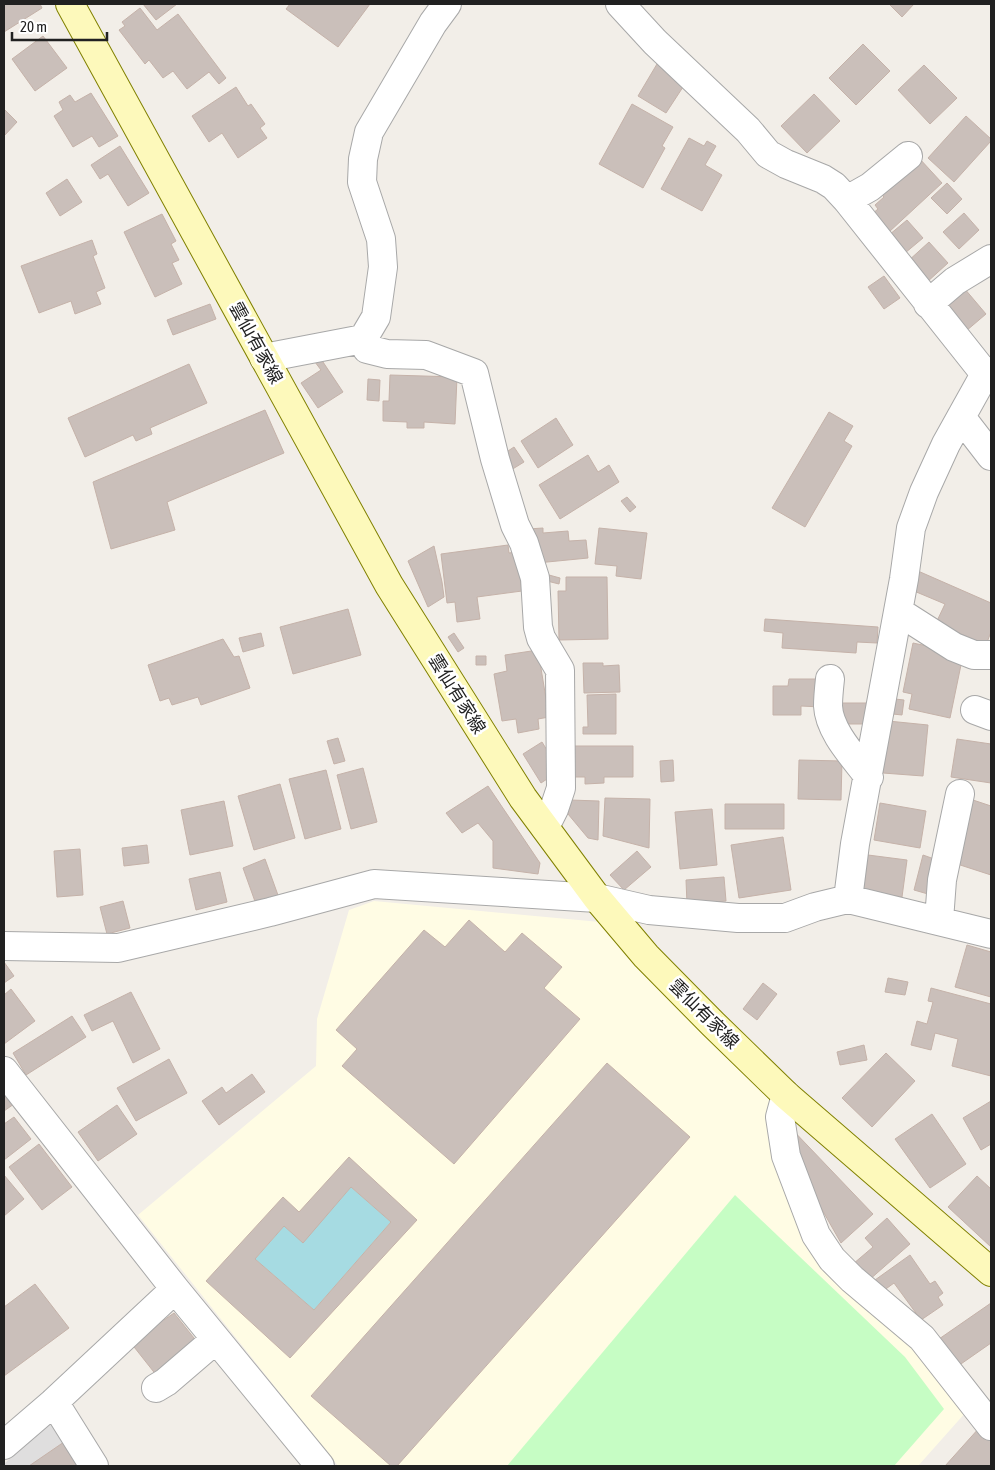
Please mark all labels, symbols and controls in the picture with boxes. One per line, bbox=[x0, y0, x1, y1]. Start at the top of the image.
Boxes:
scale bar bbox=[12, 10, 108, 42]
text: 20 m bbox=[20, 18, 47, 35]
street label: 雲仙有家線 bbox=[225, 298, 287, 387]
street label: 雲仙有家線 bbox=[425, 650, 490, 737]
street label: 雲仙有家線 bbox=[665, 974, 744, 1053]

